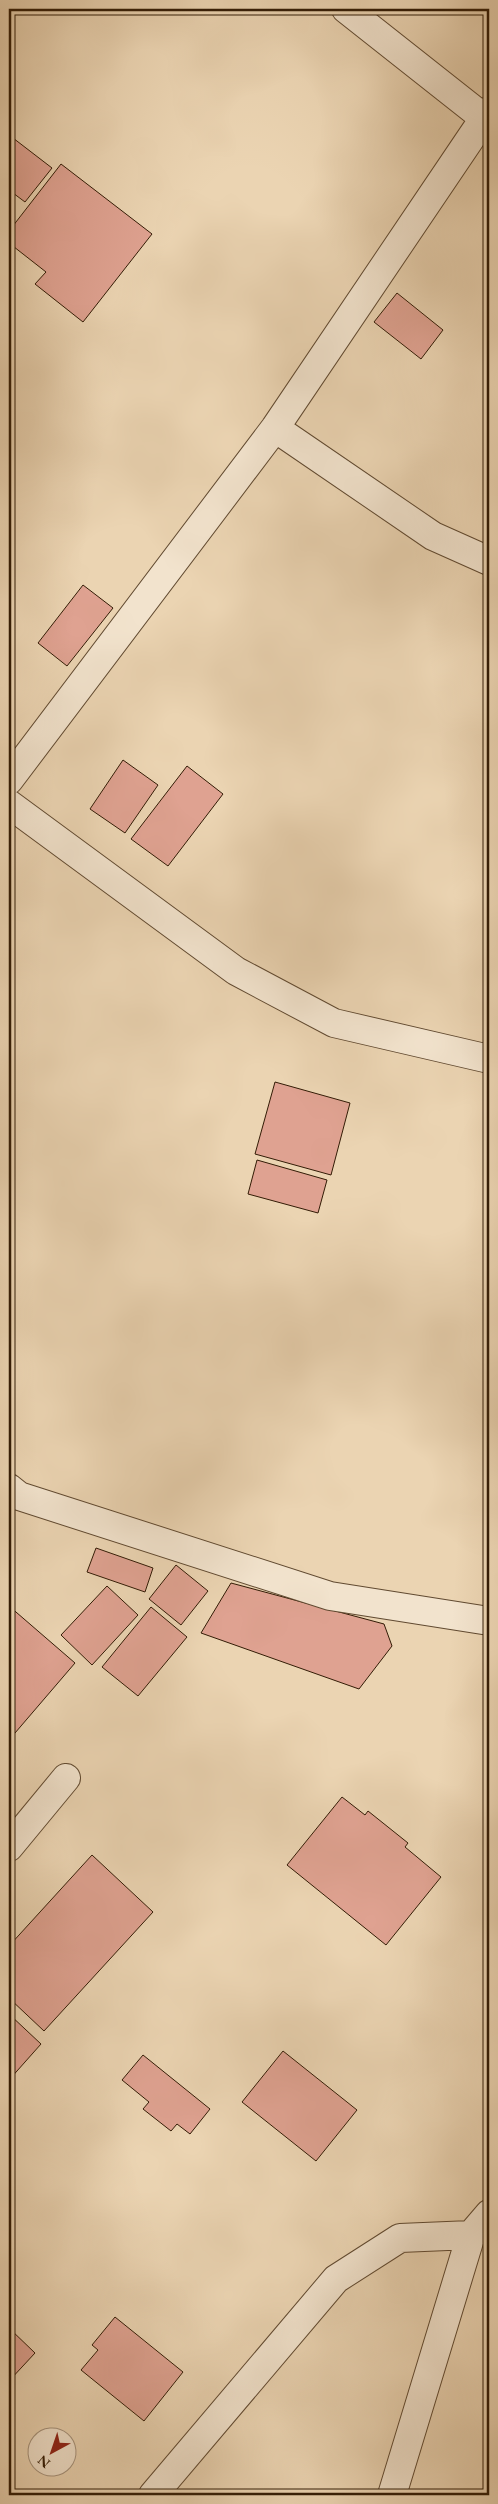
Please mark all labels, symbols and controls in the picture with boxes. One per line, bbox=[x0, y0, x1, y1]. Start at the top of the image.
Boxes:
north arrow bbox=[28, 2426, 78, 2476]
text: N bbox=[33, 2451, 54, 2472]

